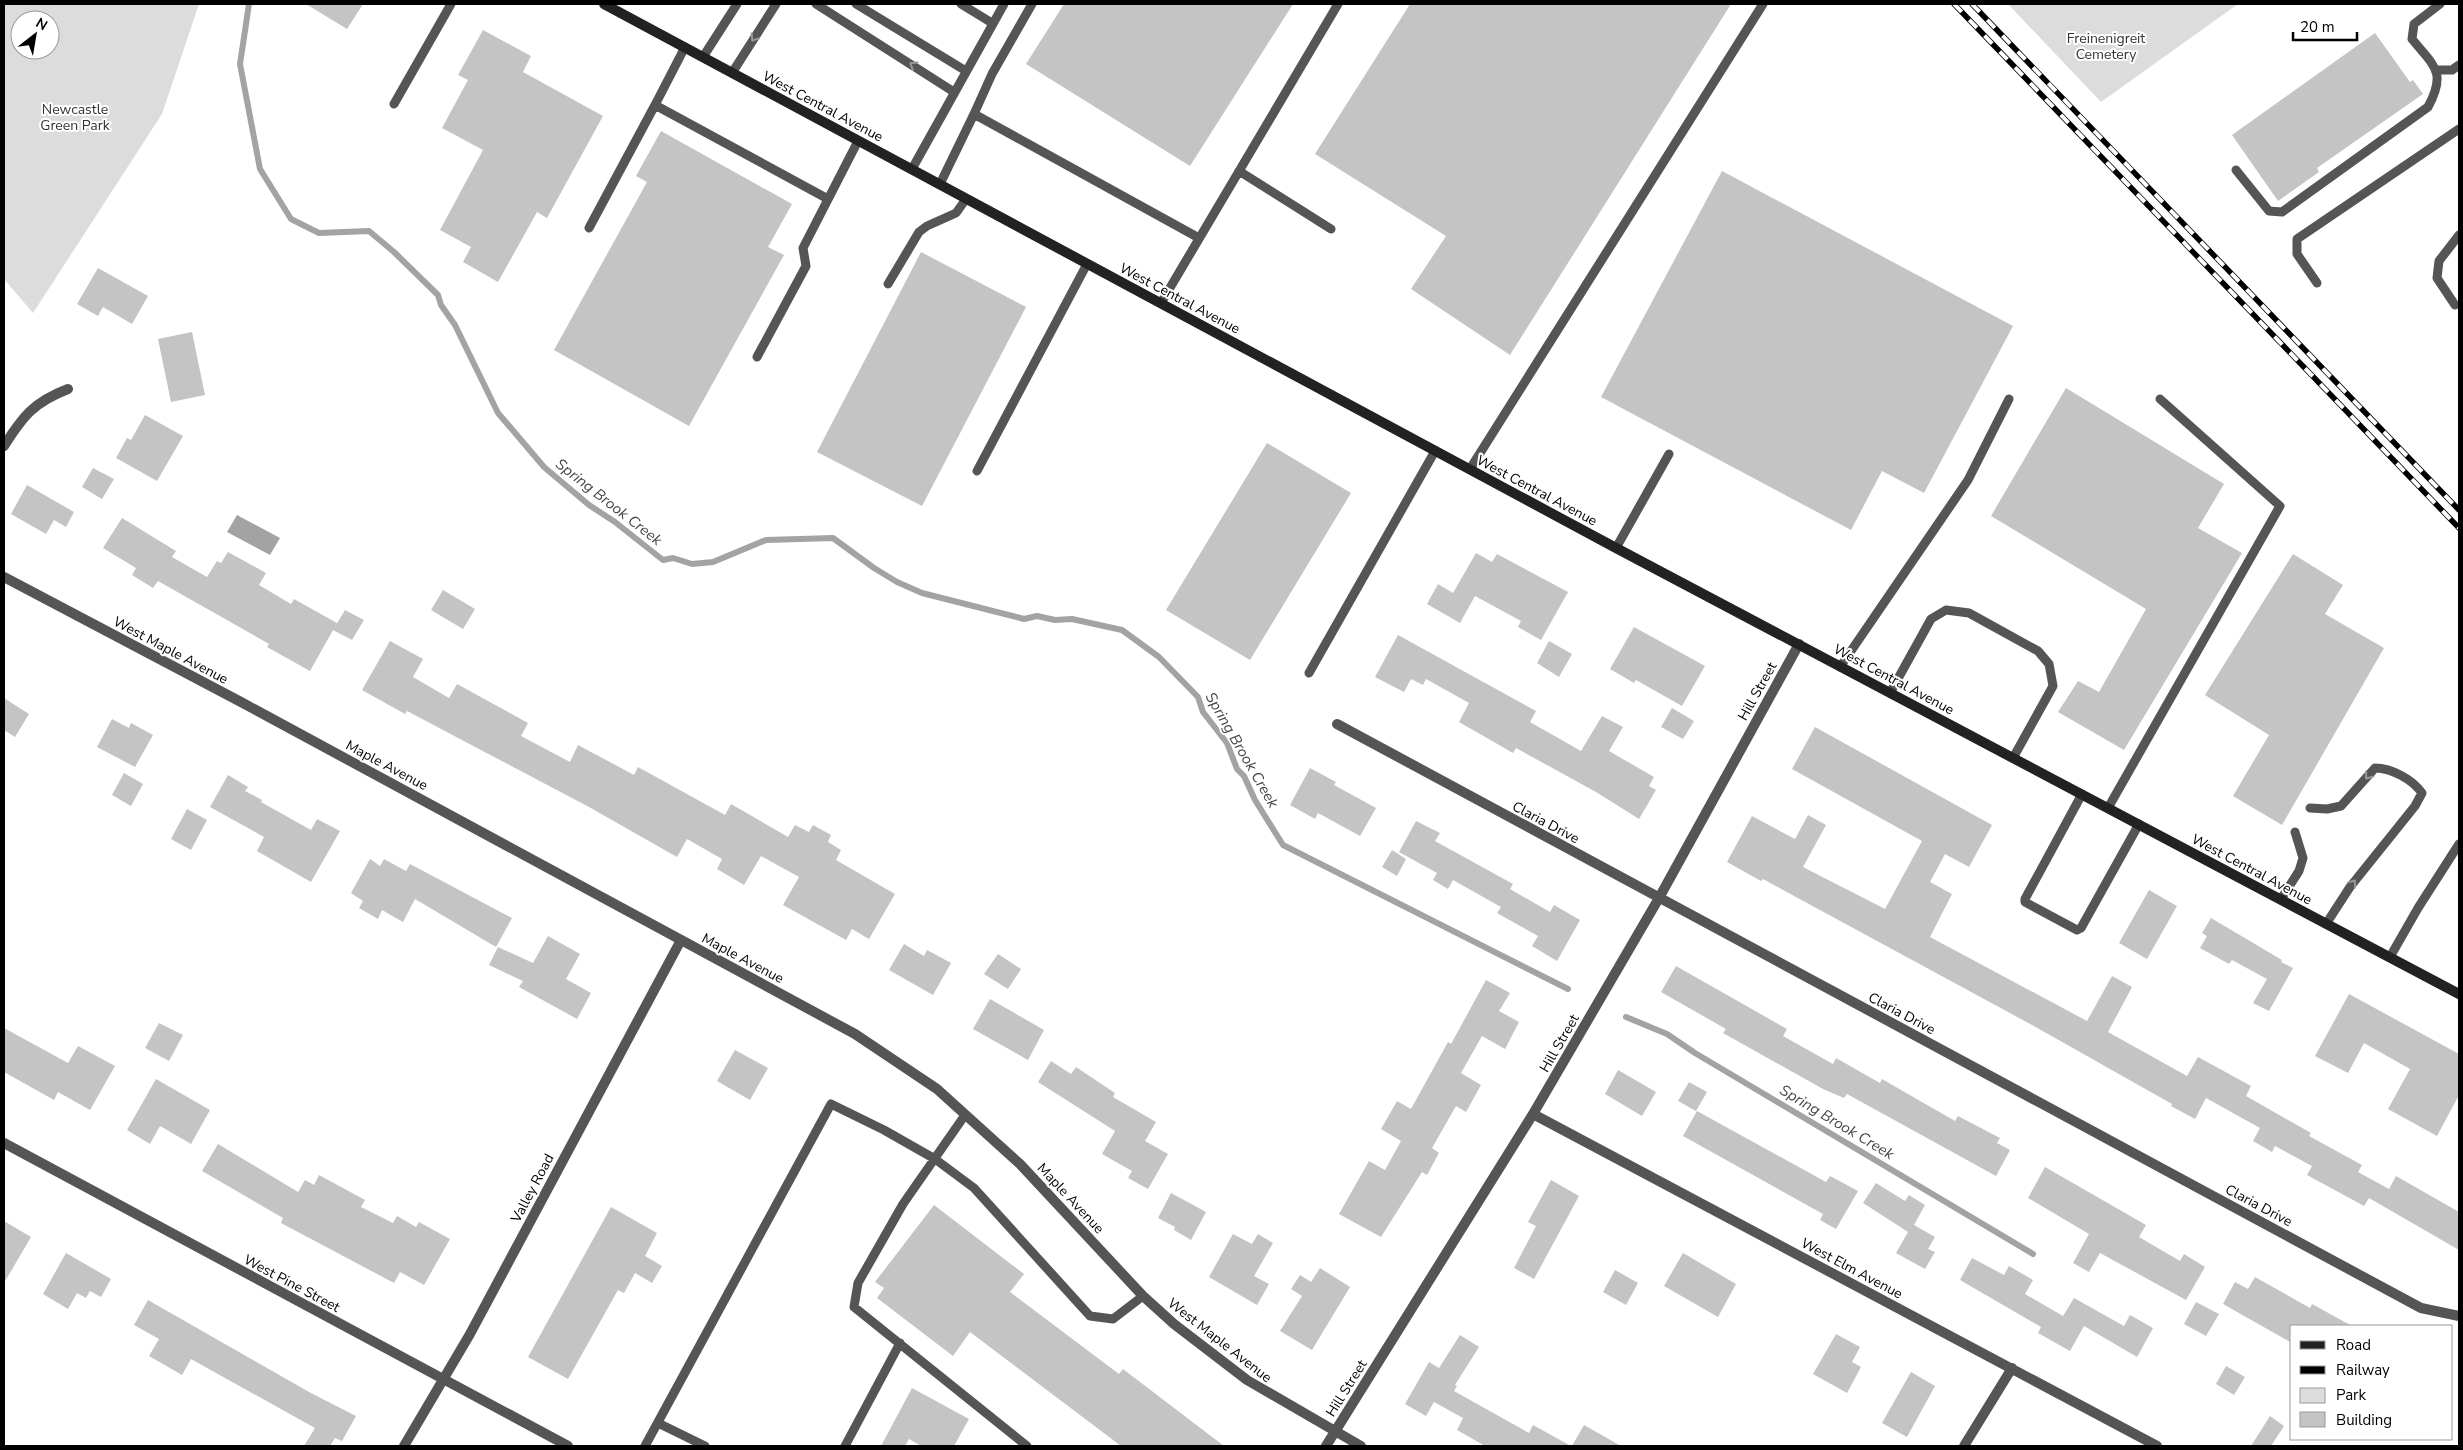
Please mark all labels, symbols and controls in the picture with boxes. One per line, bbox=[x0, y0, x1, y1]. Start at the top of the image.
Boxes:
north arrow bbox=[10, 10, 60, 60]
scale bar bbox=[2293, 10, 2357, 42]
text: N bbox=[32, 13, 51, 35]
text: 20 m bbox=[2300, 17, 2335, 37]
park label: Freinenigreit Cemetery bbox=[2067, 29, 2145, 64]
one-way arrow bbox=[751, 33, 760, 42]
one-way arrow bbox=[910, 62, 919, 72]
street label: West Central Avenue bbox=[759, 67, 886, 146]
park label: Newcastle Green Park bbox=[40, 100, 111, 135]
street label: West Central Avenue bbox=[1116, 259, 1243, 338]
street label: West Central Avenue bbox=[1473, 451, 1600, 530]
water label: Spring Brook Creek bbox=[552, 454, 667, 550]
street label: West Maple Avenue bbox=[110, 612, 232, 689]
street label: West Central Avenue bbox=[1830, 640, 1957, 719]
street label: Hill Street bbox=[1734, 659, 1781, 724]
water label: Spring Brook Creek bbox=[1201, 689, 1283, 812]
street label: Maple Avenue bbox=[342, 736, 431, 795]
one-way arrow bbox=[2365, 770, 2374, 779]
street label: Claria Drive bbox=[1509, 797, 1583, 848]
street label: West Central Avenue bbox=[2188, 830, 2315, 909]
one-way arrow bbox=[2347, 879, 2356, 889]
street label: Maple Avenue bbox=[698, 929, 787, 988]
street label: Claria Drive bbox=[1865, 988, 1939, 1039]
street label: Hill Street bbox=[1535, 1011, 1584, 1076]
water label: Spring Brook Creek bbox=[1776, 1080, 1898, 1164]
street label: Valley Road bbox=[506, 1151, 558, 1227]
street label: Maple Avenue bbox=[1033, 1159, 1108, 1238]
street label: Claria Drive bbox=[2222, 1180, 2296, 1231]
street label: West Elm Avenue bbox=[1798, 1234, 1906, 1303]
street label: West Pine Street bbox=[240, 1250, 343, 1317]
street label: West Maple Avenue bbox=[1164, 1294, 1276, 1387]
legend bbox=[2290, 1325, 2453, 1440]
text: Road bbox=[2336, 1335, 2371, 1355]
street label: Hill Street bbox=[1321, 1356, 1371, 1420]
text: Railway bbox=[2336, 1360, 2390, 1380]
text: Park bbox=[2336, 1385, 2366, 1405]
text: Building bbox=[2336, 1410, 2392, 1430]

